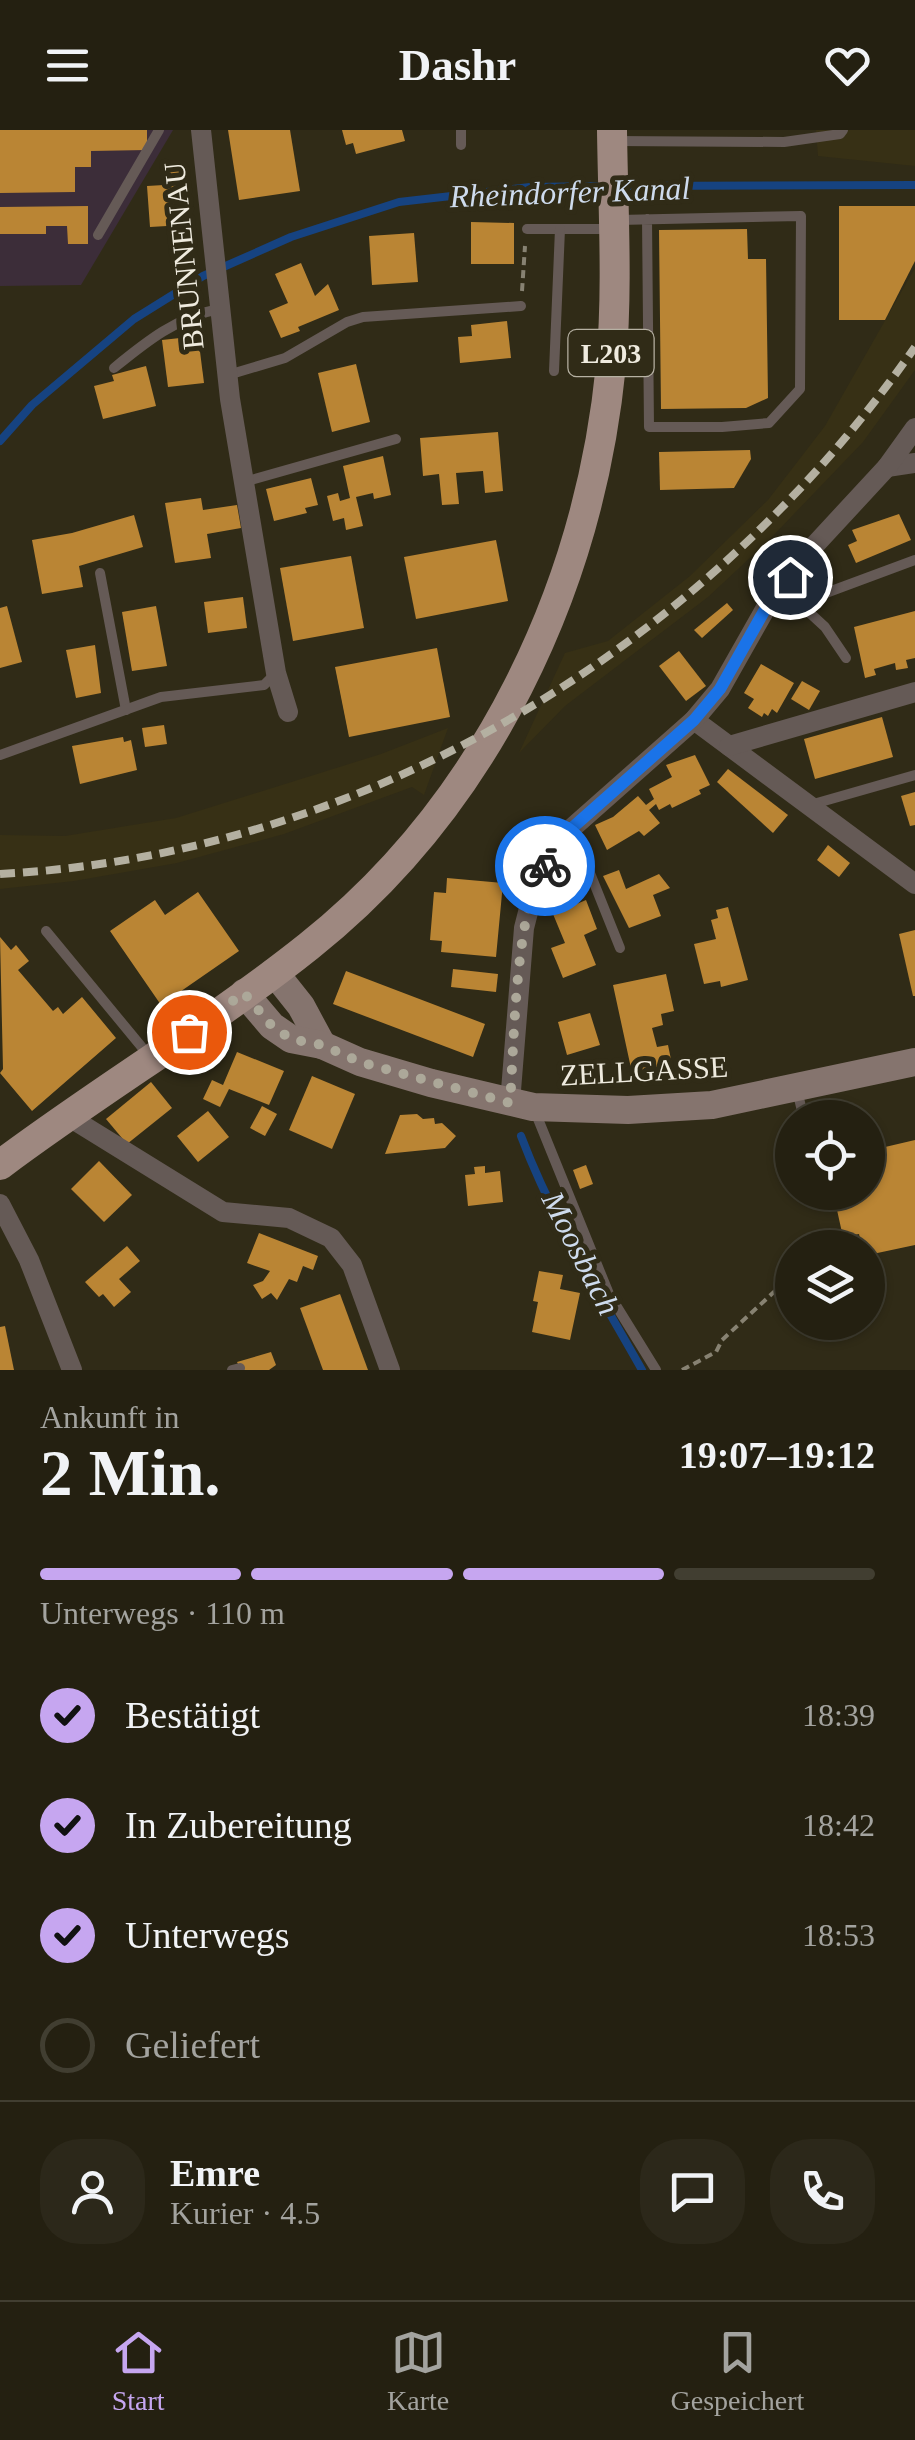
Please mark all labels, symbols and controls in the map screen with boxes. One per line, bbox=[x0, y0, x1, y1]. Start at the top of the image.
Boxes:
icon: menu bbox=[40, 38, 95, 93]
icon: heart bbox=[820, 38, 875, 93]
text: Dashr bbox=[399, 40, 516, 90]
street label: BRUNNENAU bbox=[157, 160, 210, 351]
water label: Rheindorfer Kanal bbox=[448, 170, 691, 214]
road number: L203 bbox=[568, 330, 654, 376]
pin bbox=[748, 535, 833, 620]
icon: home bbox=[763, 550, 818, 605]
courier bbox=[495, 816, 595, 916]
icon: bike bbox=[518, 839, 573, 894]
pin bbox=[147, 990, 232, 1075]
icon: bag bbox=[162, 1005, 217, 1060]
street label: ZELLGASSE bbox=[559, 1050, 729, 1091]
map controls bbox=[775, 1100, 885, 1340]
button: locate bbox=[775, 1100, 885, 1210]
water label: Moosbach bbox=[534, 1185, 627, 1321]
button: layers bbox=[775, 1230, 885, 1340]
text: Ankunft in bbox=[40, 1399, 180, 1435]
text: 19:07–19:12 bbox=[679, 1434, 875, 1476]
text: 2 Min. bbox=[40, 1437, 221, 1509]
text: Unterwegs · 110 m bbox=[40, 1595, 285, 1631]
icon: check bbox=[40, 1688, 95, 1743]
text: Bestätigt bbox=[125, 1694, 260, 1736]
text: 18:39 bbox=[802, 1697, 875, 1733]
icon: check bbox=[40, 1798, 95, 1853]
text: In Zubereitung bbox=[125, 1804, 352, 1846]
text: 18:42 bbox=[802, 1807, 875, 1843]
icon: check bbox=[40, 1908, 95, 1963]
text: Unterwegs bbox=[125, 1914, 290, 1956]
text: 18:53 bbox=[802, 1917, 875, 1953]
text: Geliefert bbox=[125, 2024, 260, 2066]
button: person bbox=[40, 2139, 145, 2244]
button: chat bbox=[640, 2139, 745, 2244]
button: phone bbox=[770, 2139, 875, 2244]
text: Emre bbox=[170, 2152, 260, 2194]
text: Kurier · 4.5 bbox=[170, 2195, 320, 2231]
tab: Start bbox=[111, 2325, 166, 2417]
tab: Karte bbox=[387, 2325, 449, 2417]
tab: Gespeichert bbox=[671, 2325, 804, 2417]

